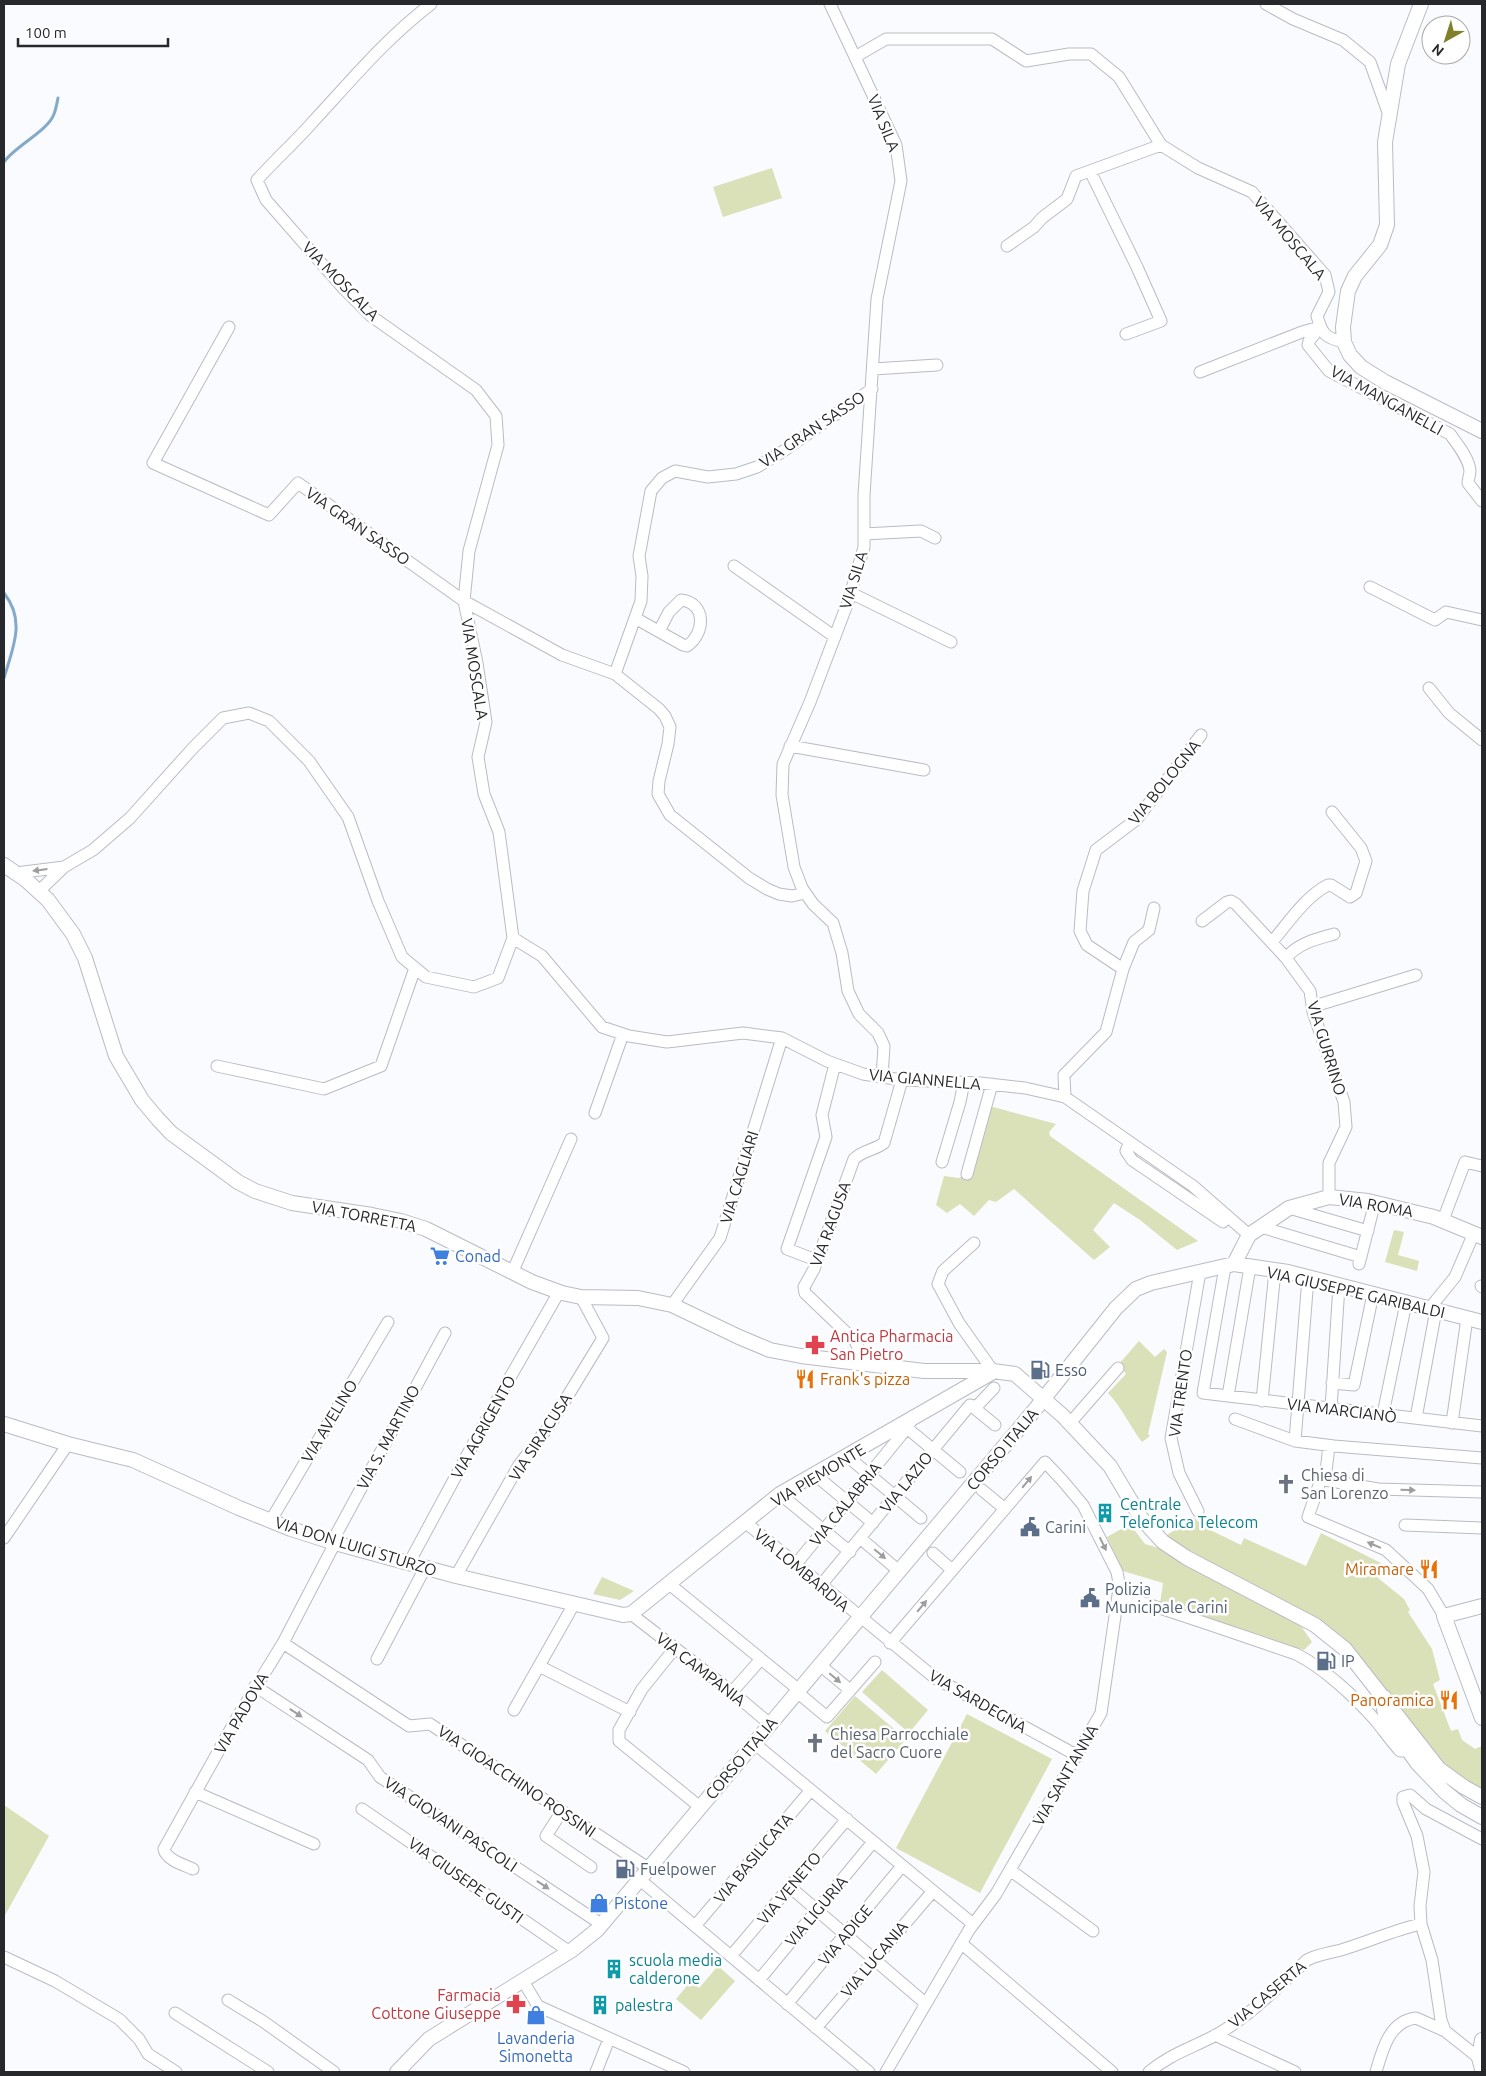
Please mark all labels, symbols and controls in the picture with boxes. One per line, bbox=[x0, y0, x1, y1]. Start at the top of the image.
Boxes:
scale bar bbox=[18, 15, 168, 47]
north arrow bbox=[1421, 15, 1471, 65]
text: 100 m bbox=[25, 24, 67, 41]
text: N bbox=[1429, 41, 1447, 60]
street label: VIA SILA bbox=[864, 92, 904, 155]
street label: VIA MOSCALA bbox=[1250, 193, 1330, 284]
street label: VIA MOSCALA bbox=[299, 238, 384, 325]
street label: VIA MANGANELLI bbox=[1328, 362, 1446, 438]
street label: VIA GRAN SASSO bbox=[756, 387, 868, 471]
street label: VIA GRAN SASSO bbox=[302, 483, 414, 569]
street label: VIA SILA bbox=[836, 548, 871, 611]
street label: VIA MOSCALA bbox=[458, 617, 492, 722]
street label: VIA BOLOGNA bbox=[1124, 736, 1204, 828]
one-way arrow bbox=[31, 866, 47, 874]
street label: VIA GURRINO bbox=[1304, 999, 1350, 1097]
street label: VIA GIANNELLA bbox=[868, 1065, 982, 1093]
street label: VIA CAGLIARI bbox=[716, 1128, 762, 1226]
street label: VIA RAGUSA bbox=[806, 1178, 854, 1269]
street label: VIA ROMA bbox=[1338, 1190, 1415, 1220]
street label: VIA TORRETTA bbox=[310, 1197, 418, 1235]
supermarket icon: Conad bbox=[429, 1245, 451, 1267]
place label: Conad bbox=[455, 1247, 501, 1265]
street label: VIA GIUSEPPE GARIBALDI bbox=[1265, 1263, 1447, 1321]
place label: Antica Pharmacia San Pietro bbox=[830, 1327, 954, 1363]
pharmacy icon: Antica Pharmacia San Pietro bbox=[804, 1334, 826, 1356]
street label: VIA TRENTO bbox=[1165, 1348, 1195, 1438]
fuel station icon: Esso bbox=[1029, 1359, 1051, 1381]
place label: Esso bbox=[1055, 1361, 1087, 1379]
restaurant icon: Frank's pizza bbox=[794, 1368, 816, 1390]
place label: Frank's pizza bbox=[820, 1370, 910, 1388]
street label: VIA AGRIGENTO bbox=[447, 1372, 519, 1482]
street label: VIA AVELINO bbox=[297, 1376, 361, 1466]
street label: VIA S. MARTINO bbox=[353, 1382, 423, 1492]
street label: VIA SIRACUSA bbox=[505, 1389, 575, 1484]
street label: VIA MARCIANÒ bbox=[1286, 1393, 1398, 1426]
street label: CORSO ITALIA bbox=[962, 1404, 1042, 1494]
street label: VIA PIEMONTE bbox=[768, 1440, 868, 1510]
street label: VIA LAZIO bbox=[876, 1448, 936, 1516]
street label: VIA CALABRIA bbox=[806, 1458, 885, 1550]
place label: Chiesa di San Lorenzo bbox=[1301, 1466, 1389, 1502]
church icon: Chiesa di San Lorenzo bbox=[1275, 1473, 1297, 1495]
one-way arrow bbox=[1022, 1476, 1033, 1489]
one-way arrow bbox=[1400, 1486, 1416, 1494]
place label: Centrale Telefonica Telecom bbox=[1120, 1495, 1258, 1531]
building icon: Centrale Telefonica Telecom bbox=[1094, 1502, 1116, 1524]
street label: VIA DON LUIGI STURZO bbox=[273, 1513, 439, 1579]
public building icon: Carini bbox=[1019, 1516, 1041, 1538]
place label: Carini bbox=[1045, 1518, 1086, 1536]
street label: VIA LOMBARDIA bbox=[751, 1525, 854, 1615]
one-way arrow bbox=[1099, 1536, 1107, 1551]
one-way arrow bbox=[1367, 1540, 1381, 1548]
one-way arrow bbox=[873, 1549, 886, 1560]
restaurant icon: Miramare bbox=[1418, 1558, 1440, 1580]
place label: Miramare bbox=[1345, 1560, 1414, 1578]
place label: Polizia Municipale Carini bbox=[1105, 1580, 1228, 1616]
public building icon: Polizia Municipale Carini bbox=[1079, 1587, 1101, 1609]
one-way arrow bbox=[916, 1600, 927, 1612]
street label: VIA CAMPANIA bbox=[653, 1629, 750, 1710]
fuel station icon: IP bbox=[1315, 1650, 1337, 1672]
place label: IP bbox=[1341, 1652, 1355, 1670]
street label: VIA SARDEGNA bbox=[926, 1666, 1030, 1736]
street label: VIA PADOVA bbox=[210, 1669, 272, 1757]
one-way arrow bbox=[828, 1672, 841, 1683]
restaurant icon: Panoramica bbox=[1438, 1689, 1460, 1711]
place label: Panoramica bbox=[1350, 1691, 1434, 1709]
one-way arrow bbox=[290, 1708, 303, 1717]
street label: CORSO ITALIA bbox=[701, 1713, 781, 1803]
street label: VIA GIOACCHINO ROSSINI bbox=[435, 1721, 599, 1841]
street label: VIA SANT'ANNA bbox=[1029, 1721, 1102, 1829]
place label: Chiesa Parrocchiale del Sacro Cuore bbox=[830, 1725, 969, 1761]
church icon: Chiesa Parrocchiale del Sacro Cuore bbox=[804, 1732, 826, 1754]
street label: VIA GIOVANI PASCOLI bbox=[381, 1773, 521, 1875]
street label: VIA BASILICATA bbox=[710, 1809, 796, 1907]
street label: VIA GIUSEPE GUSTI bbox=[405, 1834, 527, 1926]
street label: VIA VENETO bbox=[754, 1848, 824, 1928]
fuel station icon: Fuelpower bbox=[614, 1858, 636, 1880]
place label: Fuelpower bbox=[640, 1860, 716, 1878]
street label: VIA LIGURIA bbox=[781, 1872, 851, 1950]
one-way arrow bbox=[536, 1880, 549, 1890]
shop icon: Pistone bbox=[588, 1892, 610, 1914]
place label: Pistone bbox=[614, 1894, 668, 1912]
street label: VIA ADIGE bbox=[814, 1901, 876, 1969]
street label: VIA LUCANIA bbox=[837, 1917, 911, 2001]
place label: scuola media calderone bbox=[629, 1951, 722, 1987]
street label: VIA CASERTA bbox=[1225, 1956, 1310, 2031]
building icon: scuola media calderone bbox=[603, 1958, 625, 1980]
place label: Farmacia Cottone Giuseppe bbox=[371, 1986, 501, 2022]
pharmacy icon: Farmacia Cottone Giuseppe bbox=[505, 1993, 527, 2015]
building icon: palestra bbox=[589, 1994, 611, 2016]
place label: palestra bbox=[615, 1996, 673, 2014]
shop icon: Lavanderia Simonetta bbox=[525, 2004, 547, 2026]
place label: Lavanderia Simonetta bbox=[497, 2029, 575, 2065]

